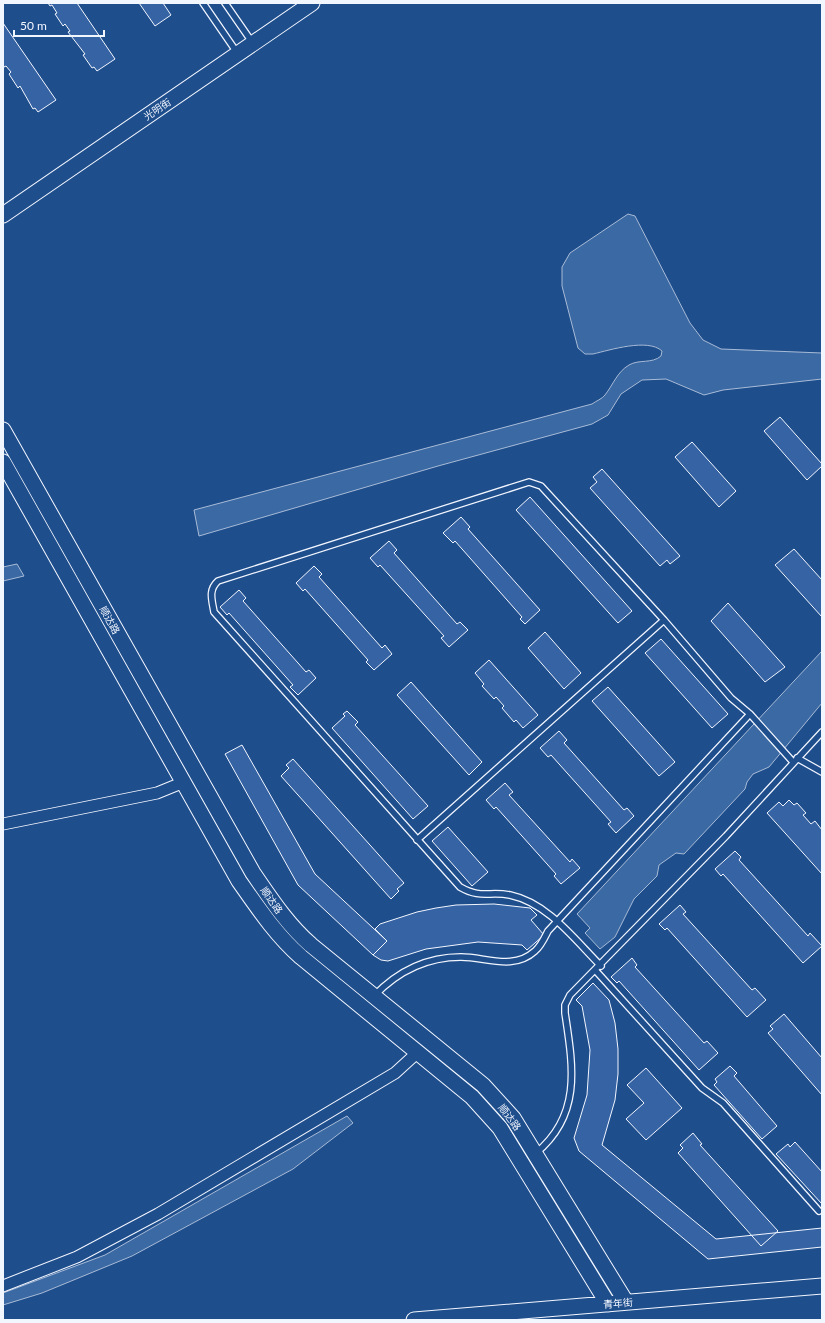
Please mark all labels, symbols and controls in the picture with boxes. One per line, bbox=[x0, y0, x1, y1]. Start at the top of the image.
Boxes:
scale bar bbox=[14, 12, 104, 38]
text: 50 m bbox=[20, 18, 47, 33]
street label: 光明街 bbox=[141, 96, 173, 122]
street label: 顺达路 bbox=[97, 604, 123, 636]
street label: 顺达路 bbox=[258, 884, 286, 916]
street label: 顺达路 bbox=[496, 1101, 524, 1133]
street label: 青年街 bbox=[603, 1296, 633, 1310]

